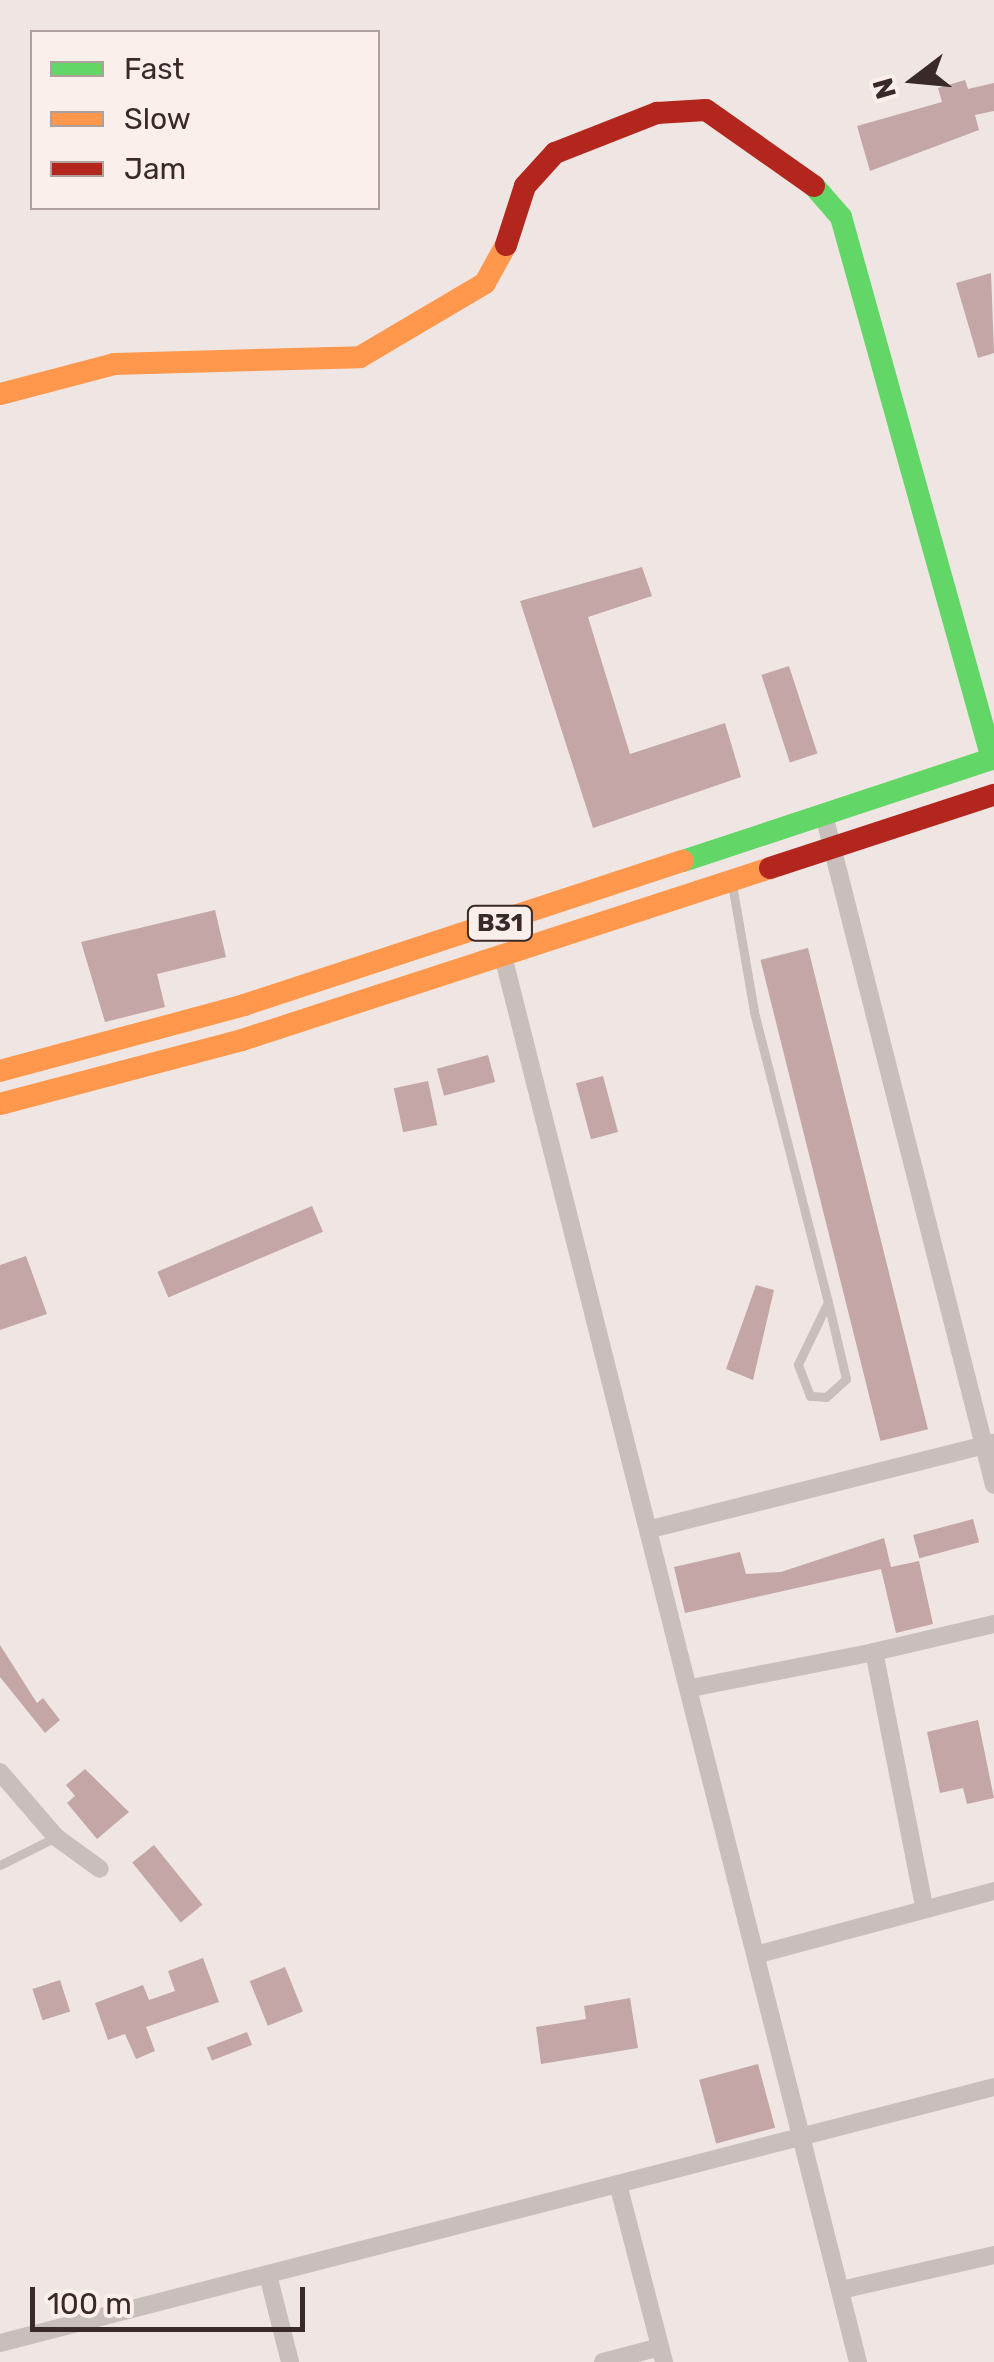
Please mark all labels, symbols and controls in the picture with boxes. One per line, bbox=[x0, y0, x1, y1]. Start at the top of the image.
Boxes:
legend bbox=[30, 30, 380, 210]
north arrow bbox=[864, 30, 964, 130]
text: Fast bbox=[124, 51, 184, 87]
text: N bbox=[866, 74, 903, 103]
text: Slow bbox=[124, 101, 191, 137]
text: Jam bbox=[124, 151, 186, 187]
road number: B31 bbox=[465, 903, 535, 943]
scale bar bbox=[35, 2267, 310, 2329]
text: 100 m bbox=[47, 2286, 132, 2322]

